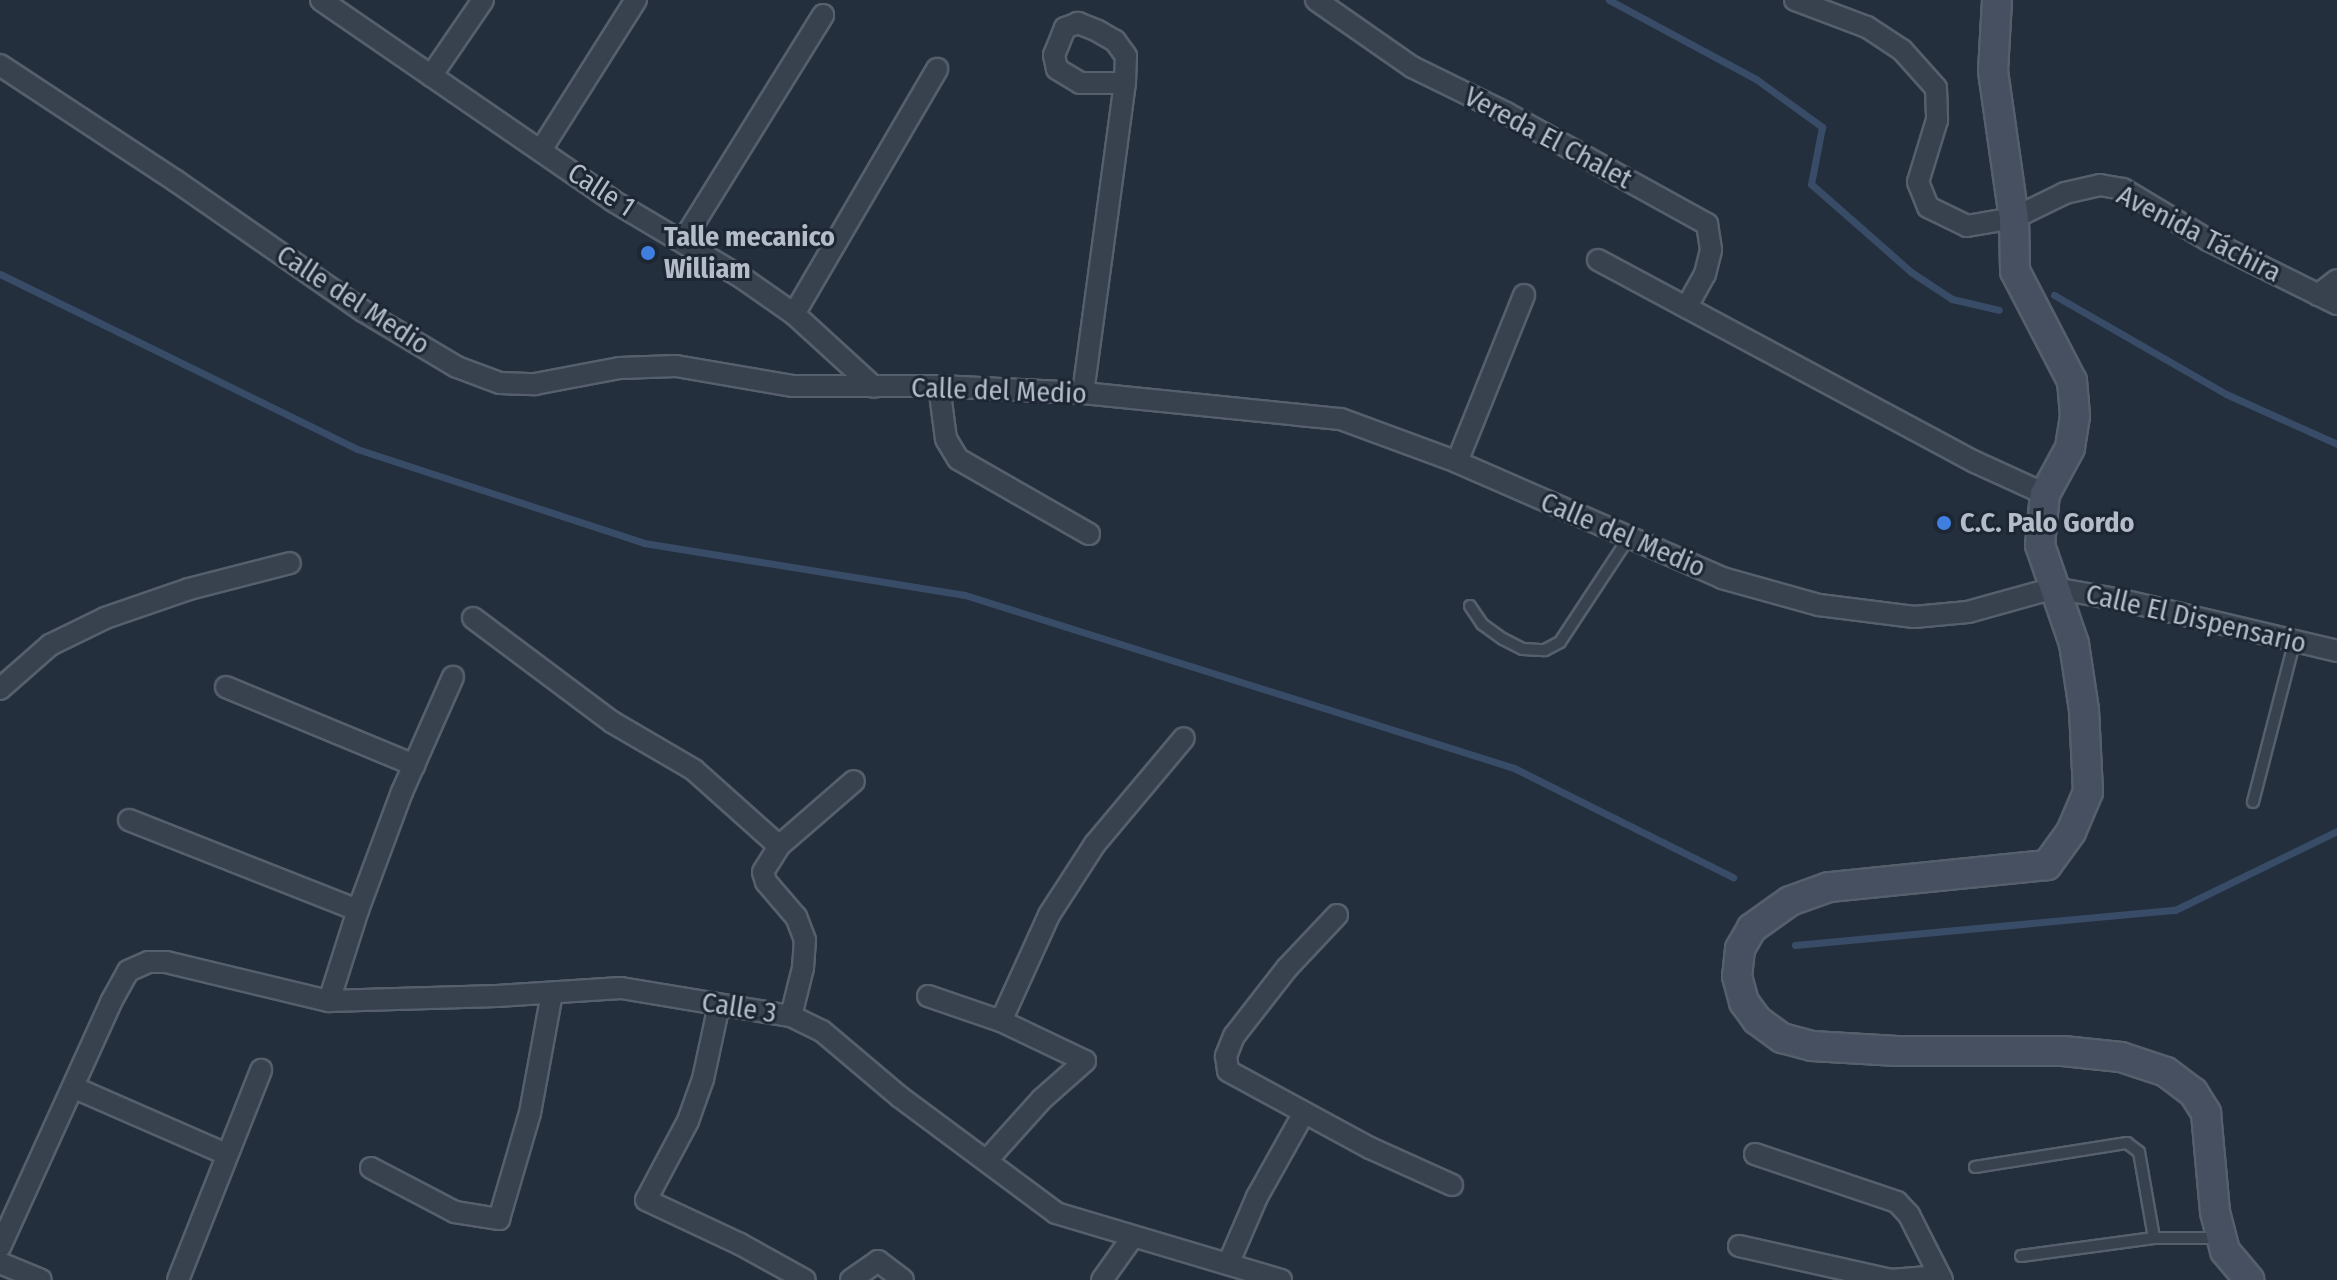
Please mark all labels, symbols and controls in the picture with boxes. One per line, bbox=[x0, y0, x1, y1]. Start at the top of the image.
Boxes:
street label: Vereda El Chalet bbox=[1459, 80, 1637, 196]
street label: Calle 1 bbox=[561, 156, 641, 224]
street label: Avenida Táchira bbox=[2111, 178, 2287, 290]
place label: Talle mecanico William bbox=[664, 220, 835, 286]
street label: Calle del Medio bbox=[270, 238, 436, 362]
marker: Talle mecanico William bbox=[639, 244, 657, 262]
street label: Calle del Medio bbox=[911, 371, 1087, 411]
street label: Calle del Medio bbox=[1536, 485, 1710, 585]
place label: C.C. Palo Gordo bbox=[1960, 506, 2134, 540]
marker: C.C. Palo Gordo bbox=[1935, 514, 1953, 532]
street label: Calle El Dispensario bbox=[2083, 577, 2309, 661]
street label: Calle 3 bbox=[699, 986, 779, 1030]

